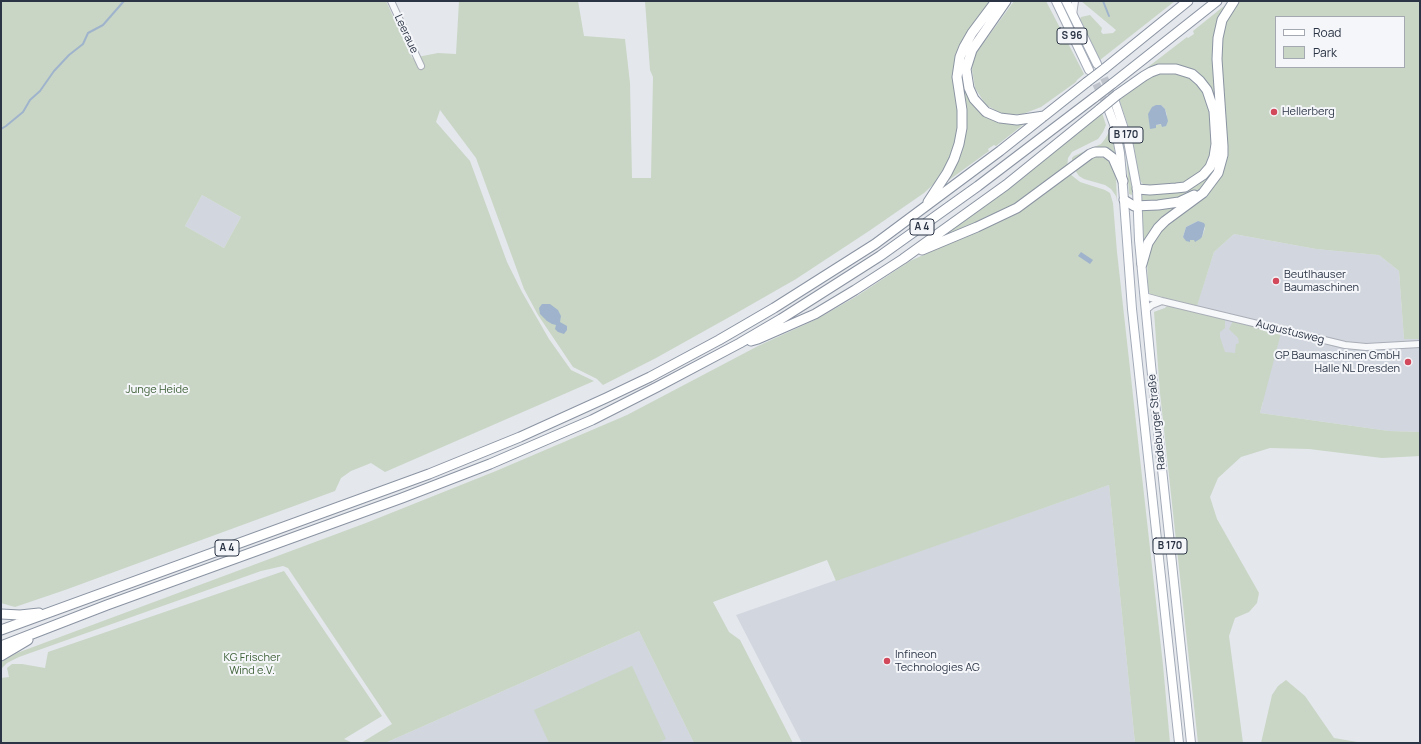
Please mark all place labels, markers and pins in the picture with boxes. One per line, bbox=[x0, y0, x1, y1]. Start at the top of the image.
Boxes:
place label: Hellerberg bbox=[1282, 105, 1335, 119]
marker: Hellerberg bbox=[1269, 107, 1279, 117]
place label: Beutlhauser Baumaschinen bbox=[1284, 268, 1359, 294]
marker: Beutlhauser Baumaschinen bbox=[1271, 276, 1281, 286]
place label: GP Baumaschinen GmbH Halle NL Dresden bbox=[1275, 349, 1400, 375]
marker: GP Baumaschinen GmbH Halle NL Dresden bbox=[1403, 357, 1413, 367]
place label: Infineon Technologies AG bbox=[895, 648, 980, 674]
marker: Infineon Technologies AG bbox=[882, 656, 892, 666]

